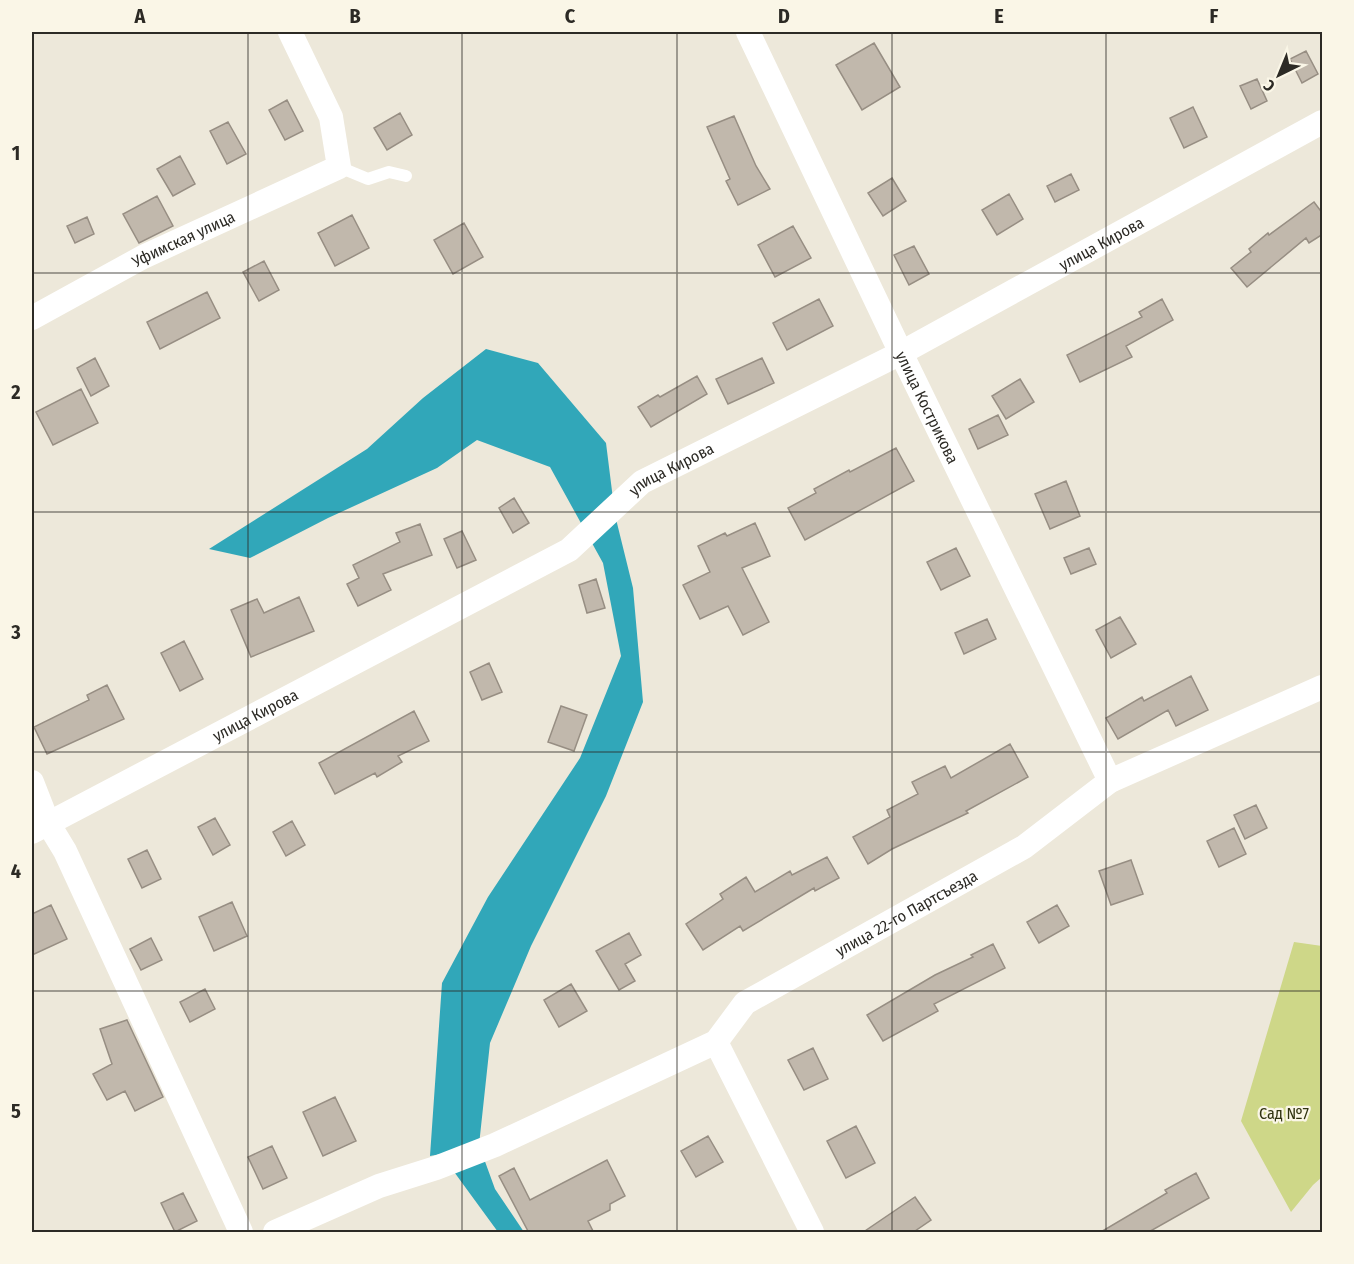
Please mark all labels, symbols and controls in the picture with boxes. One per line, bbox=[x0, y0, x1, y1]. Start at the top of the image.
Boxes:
text: A bbox=[134, 4, 147, 28]
text: B bbox=[349, 4, 361, 28]
text: C bbox=[565, 4, 576, 28]
text: D bbox=[778, 4, 790, 28]
text: E bbox=[994, 4, 1004, 28]
text: F bbox=[1210, 4, 1219, 28]
north arrow bbox=[1249, 45, 1309, 105]
text: С bbox=[1259, 75, 1279, 95]
text: 1 bbox=[12, 141, 20, 165]
street label: Уфимская улица bbox=[128, 207, 238, 271]
street label: улица Кирова bbox=[1056, 212, 1147, 274]
street label: улица Кострикова bbox=[892, 348, 963, 467]
text: 2 bbox=[10, 380, 21, 404]
street label: улица Кирова bbox=[624, 438, 717, 499]
text: 3 bbox=[10, 620, 21, 644]
street label: улица Кирова bbox=[209, 685, 301, 745]
text: 4 bbox=[11, 859, 21, 883]
street label: улица 22-го Партсъезда bbox=[832, 866, 981, 960]
text: 5 bbox=[11, 1099, 21, 1123]
park label: Сад №7 bbox=[1259, 1104, 1310, 1123]

